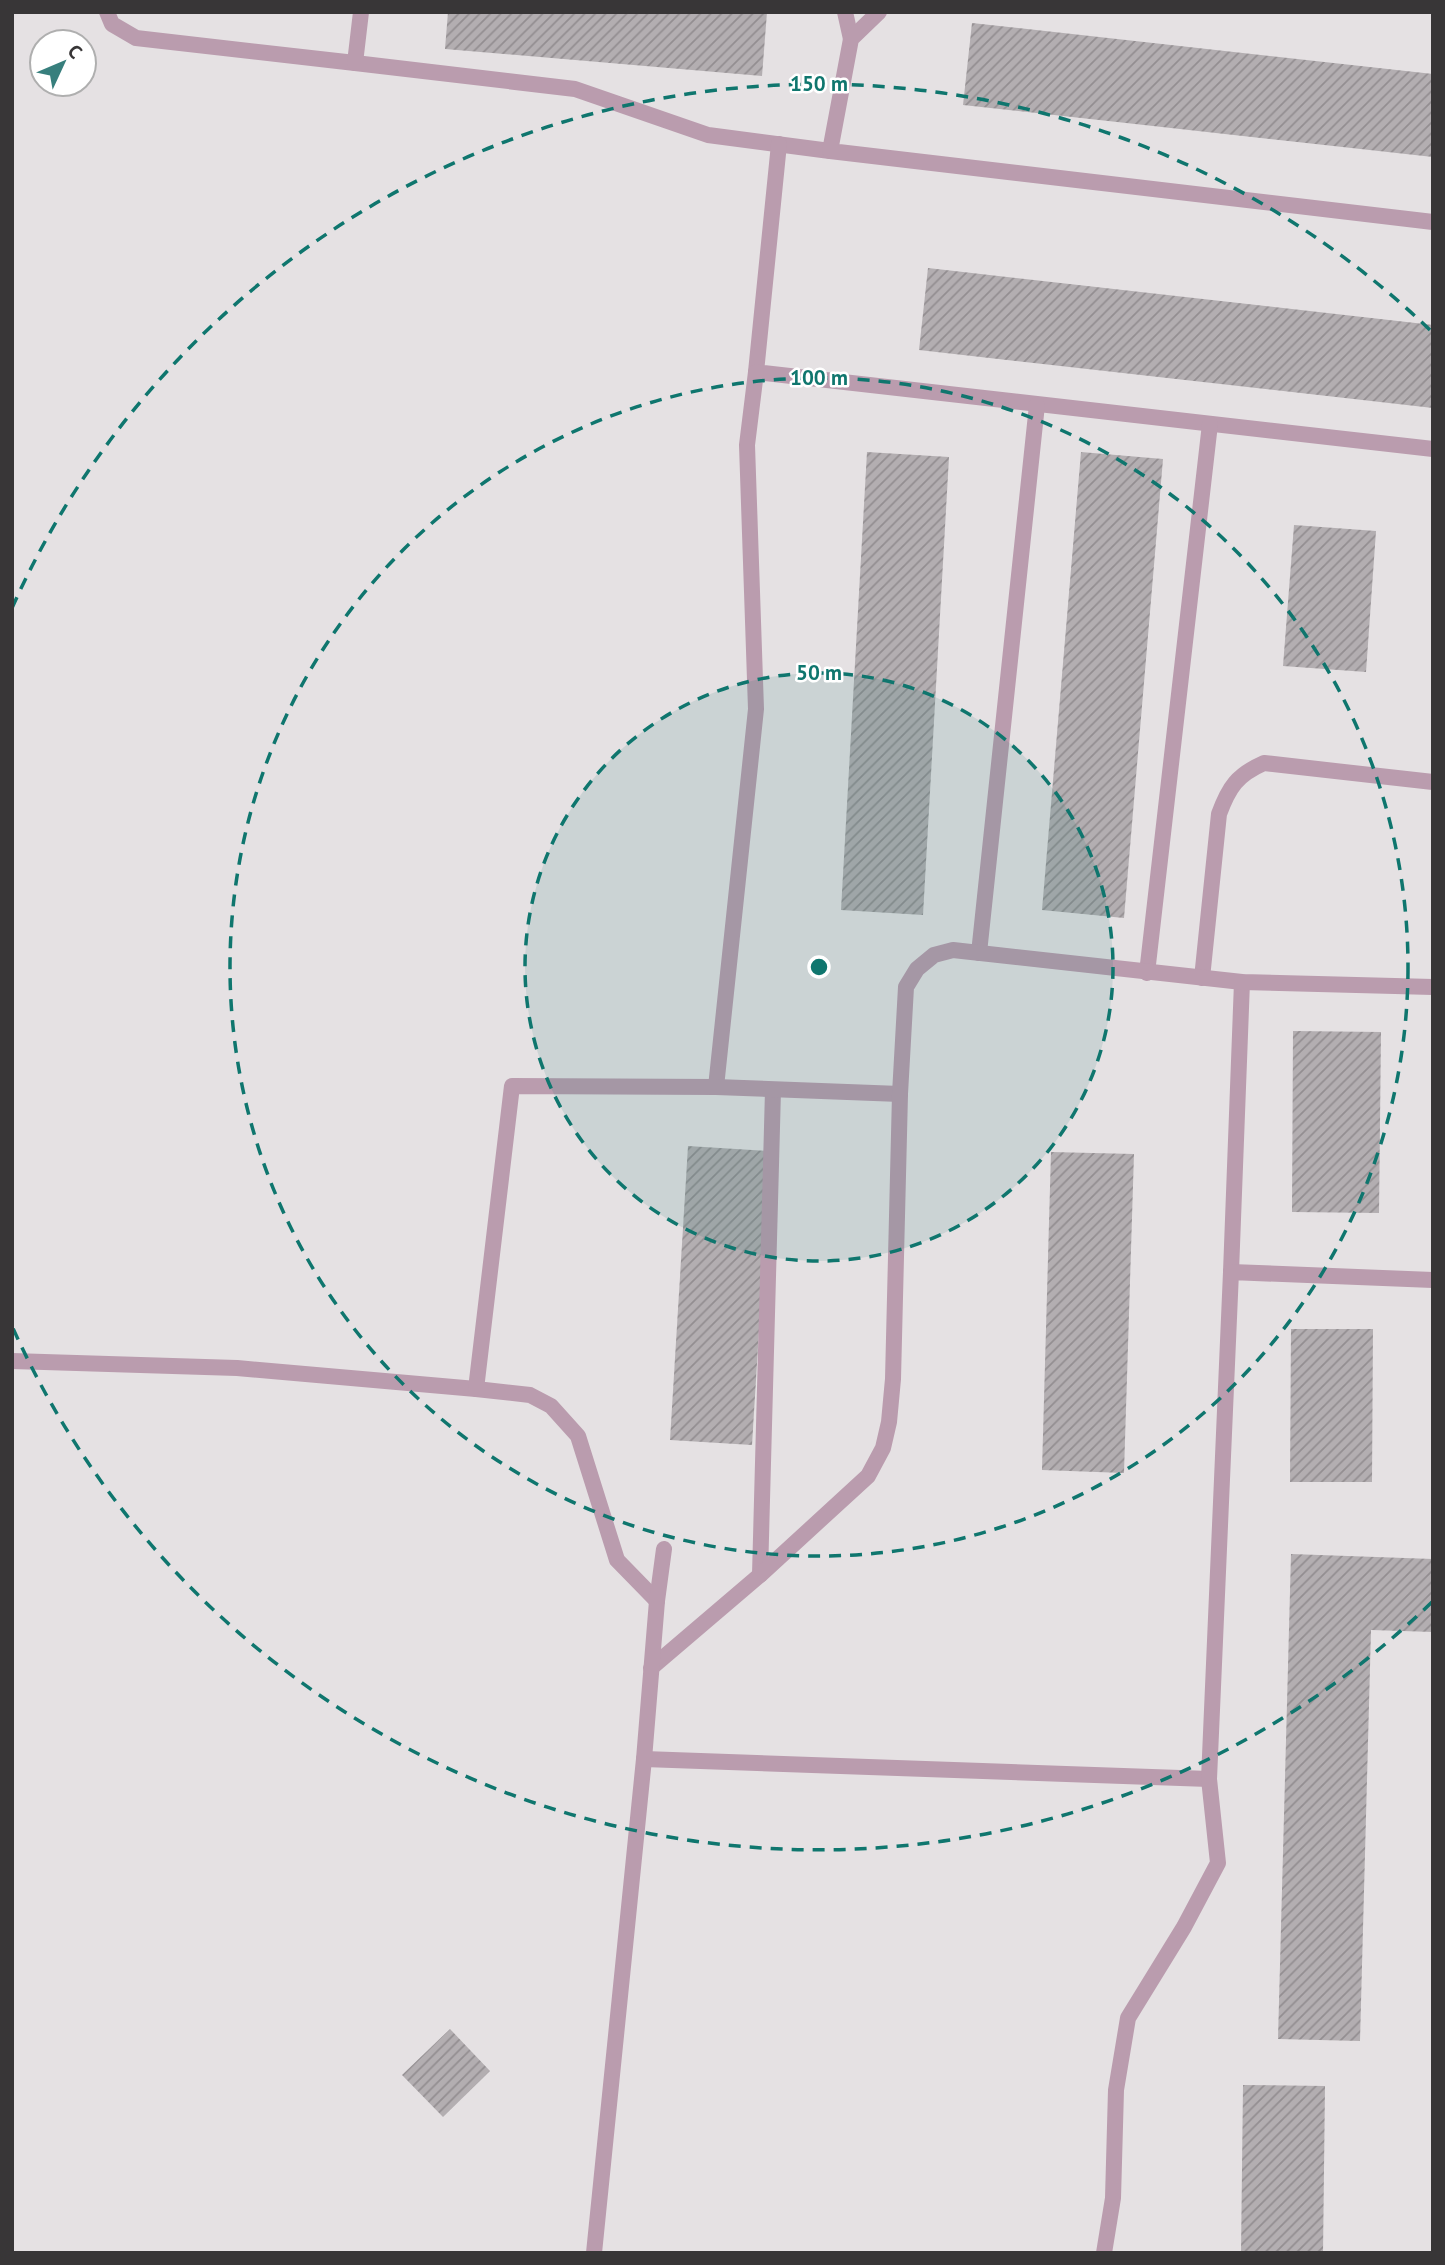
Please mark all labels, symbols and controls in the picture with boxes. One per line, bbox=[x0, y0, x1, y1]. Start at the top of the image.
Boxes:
north arrow bbox=[28, 28, 98, 98]
text: С bbox=[63, 39, 88, 64]
text: 150 m bbox=[790, 70, 848, 97]
text: 100 m bbox=[790, 364, 848, 391]
text: 50 m bbox=[796, 659, 842, 686]
centre of rings bbox=[807, 955, 831, 979]

